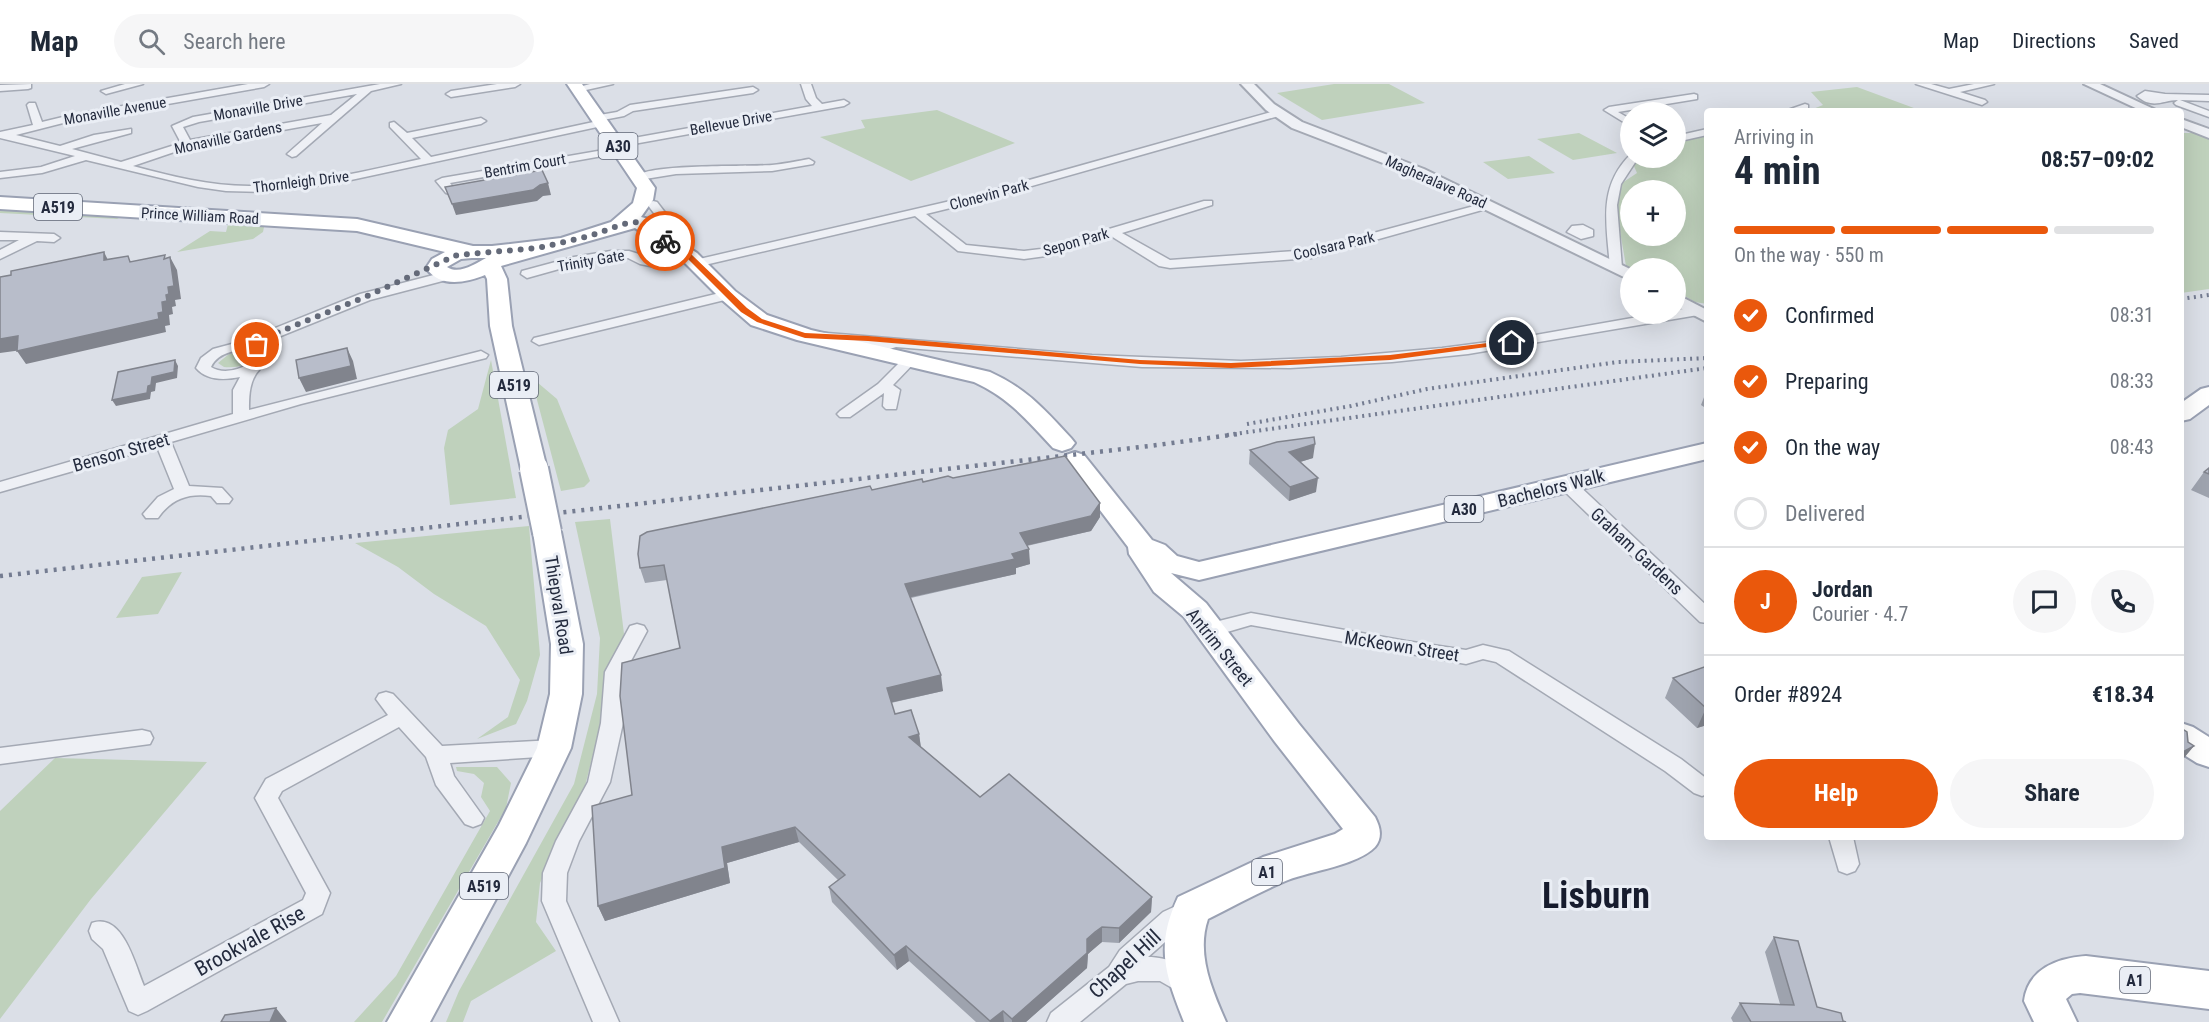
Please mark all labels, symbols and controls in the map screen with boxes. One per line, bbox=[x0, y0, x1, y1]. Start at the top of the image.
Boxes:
search box bbox=[114, 14, 534, 68]
text: Map bbox=[30, 25, 78, 58]
icon: search bbox=[135, 25, 168, 58]
text: Search here bbox=[183, 29, 286, 54]
text: Map bbox=[1943, 29, 1979, 53]
text: Directions bbox=[2012, 29, 2096, 53]
text: Saved bbox=[2129, 29, 2179, 53]
street label: Monaville Drive bbox=[212, 91, 304, 125]
street label: Monaville Avenue bbox=[62, 93, 168, 129]
map controls bbox=[1620, 102, 1686, 324]
button: layers bbox=[1620, 102, 1686, 168]
street label: Bellevue Drive bbox=[689, 107, 773, 139]
street label: Monaville Gardens bbox=[173, 118, 284, 158]
text: Arriving in bbox=[1734, 125, 1814, 149]
road number: A30 bbox=[598, 133, 638, 159]
text: 08:57–09:02 bbox=[2041, 147, 2154, 172]
text: 4 min bbox=[1734, 148, 1821, 194]
street label: Bentrim Court bbox=[483, 150, 567, 182]
street label: Magheralave Road bbox=[1383, 152, 1489, 212]
street label: Thornleigh Drive bbox=[252, 167, 350, 197]
street label: Clonevin Park bbox=[948, 176, 1031, 214]
button: + bbox=[1620, 180, 1686, 246]
road number: A519 bbox=[34, 194, 82, 220]
street label: Prince William Road bbox=[140, 204, 260, 228]
courier bbox=[635, 211, 695, 271]
street label: Sepon Park bbox=[1041, 224, 1111, 260]
icon: bike bbox=[649, 225, 682, 258]
street label: Coolsara Park bbox=[1292, 228, 1377, 264]
text: On the way · 550 m bbox=[1734, 243, 1884, 267]
street label: Trinity Gate bbox=[556, 246, 626, 276]
button: − bbox=[1620, 258, 1686, 324]
icon: check bbox=[1734, 299, 1767, 332]
text: Confirmed bbox=[1785, 303, 1874, 328]
text: 08:31 bbox=[2110, 303, 2154, 327]
pin bbox=[1486, 317, 1537, 368]
pin bbox=[231, 319, 282, 370]
icon: home bbox=[1495, 326, 1528, 359]
icon: bag bbox=[240, 328, 273, 361]
icon: check bbox=[1734, 365, 1767, 398]
text: Preparing bbox=[1785, 369, 1869, 394]
text: 08:33 bbox=[2110, 369, 2154, 393]
road number: A519 bbox=[490, 372, 538, 398]
street label: Benson Street bbox=[70, 428, 172, 476]
icon: check bbox=[1734, 431, 1767, 464]
text: On the way bbox=[1785, 435, 1880, 460]
text: 08:43 bbox=[2110, 435, 2154, 459]
street label: Bachelors Walk bbox=[1495, 465, 1607, 511]
road number: A30 bbox=[1444, 496, 1484, 522]
text: Delivered bbox=[1785, 501, 1865, 526]
street label: Graham Gardens bbox=[1587, 503, 1687, 599]
street label: Thiepval Road bbox=[541, 554, 577, 656]
button: chat bbox=[2013, 570, 2076, 633]
button: phone bbox=[2091, 570, 2154, 633]
text: Jordan bbox=[1812, 577, 1873, 602]
text: J bbox=[1760, 589, 1771, 614]
text: Courier · 4.7 bbox=[1812, 602, 1908, 626]
street label: Antrim Street bbox=[1182, 604, 1258, 690]
street label: McKeown Street bbox=[1343, 627, 1461, 665]
text: Order #8924 bbox=[1734, 682, 1842, 707]
text: €18.34 bbox=[2092, 682, 2154, 707]
button: Help bbox=[1734, 759, 1938, 828]
button: Share bbox=[1950, 759, 2154, 828]
road number: A1 bbox=[1252, 859, 1282, 885]
road number: A519 bbox=[460, 873, 508, 899]
district label: Lisburn bbox=[1542, 875, 1650, 917]
street label: Brookvale Rise bbox=[191, 901, 309, 981]
street label: Chapel Hill bbox=[1084, 925, 1166, 1003]
road number: A1 bbox=[2120, 967, 2150, 993]

